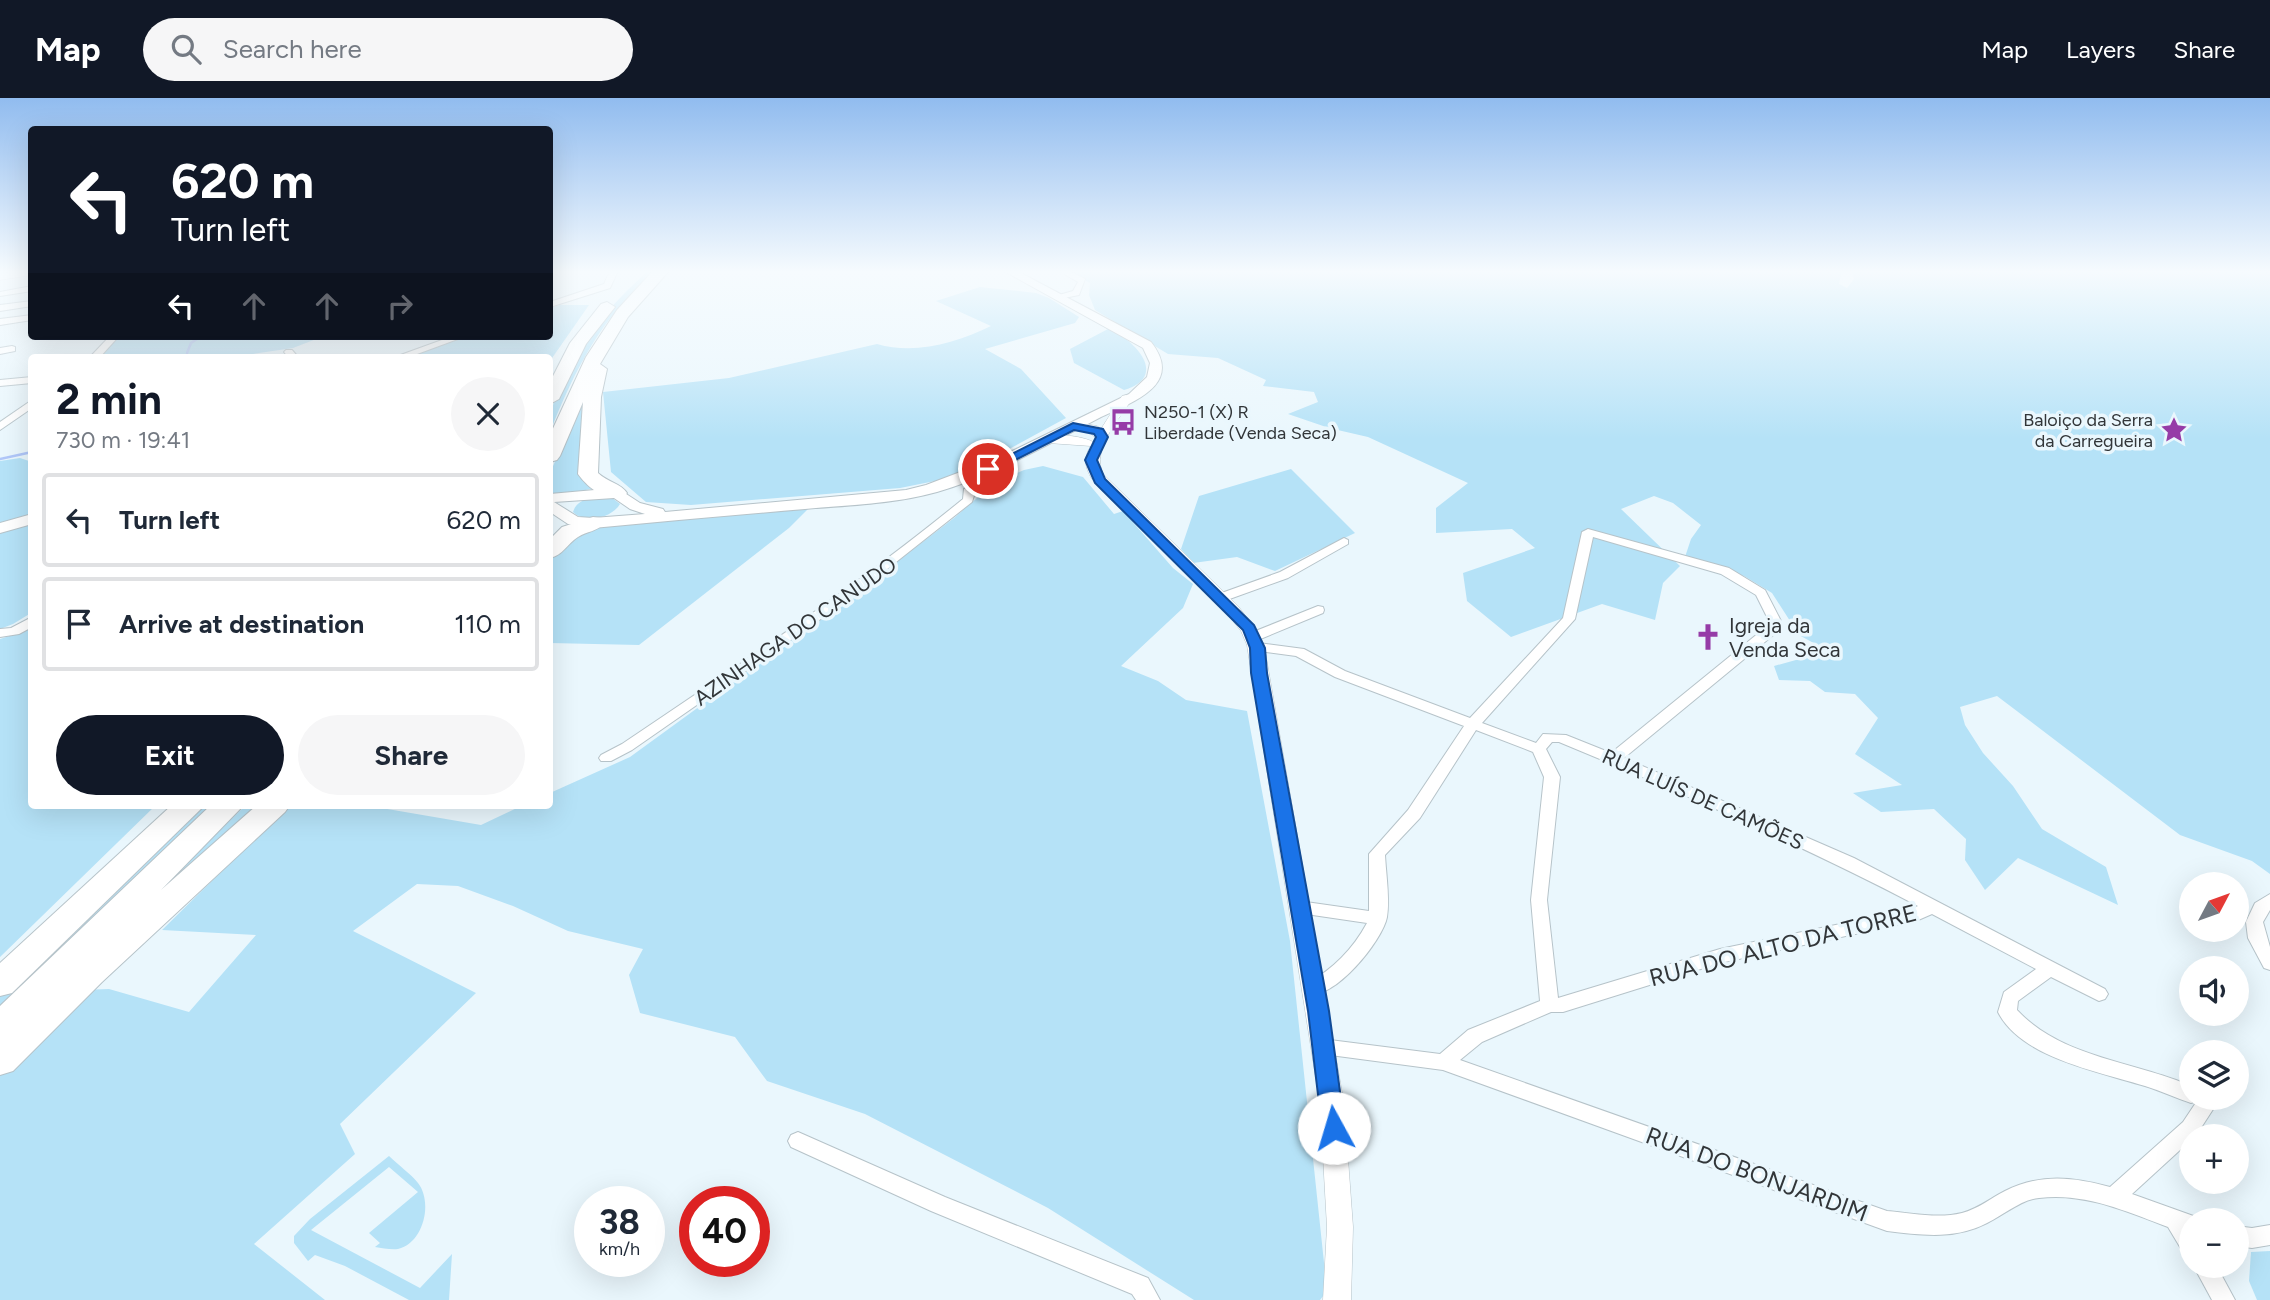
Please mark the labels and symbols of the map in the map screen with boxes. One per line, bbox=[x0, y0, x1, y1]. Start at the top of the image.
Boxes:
place label: N250-1 (X) R Liberdade (Venda Seca) bbox=[1144, 401, 1337, 444]
bus stop icon: N250-1 (X) R Liberdade (Venda Seca) bbox=[1108, 407, 1138, 437]
place label: Baloiço da Serra da Carregueira bbox=[2023, 409, 2153, 452]
place icon: Baloiço da Serra da Carregueira bbox=[2159, 415, 2189, 445]
pin bbox=[958, 439, 1018, 499]
street label: AZINHAGA DO CANUDO bbox=[689, 552, 901, 710]
place label: Igreja da Venda Seca bbox=[1729, 613, 1841, 662]
church icon: Igreja da Venda Seca bbox=[1693, 622, 1723, 652]
street label: RUA LUÍS DE CAMÕES bbox=[1598, 743, 1808, 855]
north arrow bbox=[2179, 872, 2249, 942]
street label: RUA DO ALTO DA TORRE bbox=[1646, 898, 1920, 992]
position arrow bbox=[1297, 1091, 1371, 1165]
street label: RUA DO BONJARDIM bbox=[1642, 1120, 1872, 1228]
speed limit sign: 40 bbox=[679, 1186, 770, 1277]

